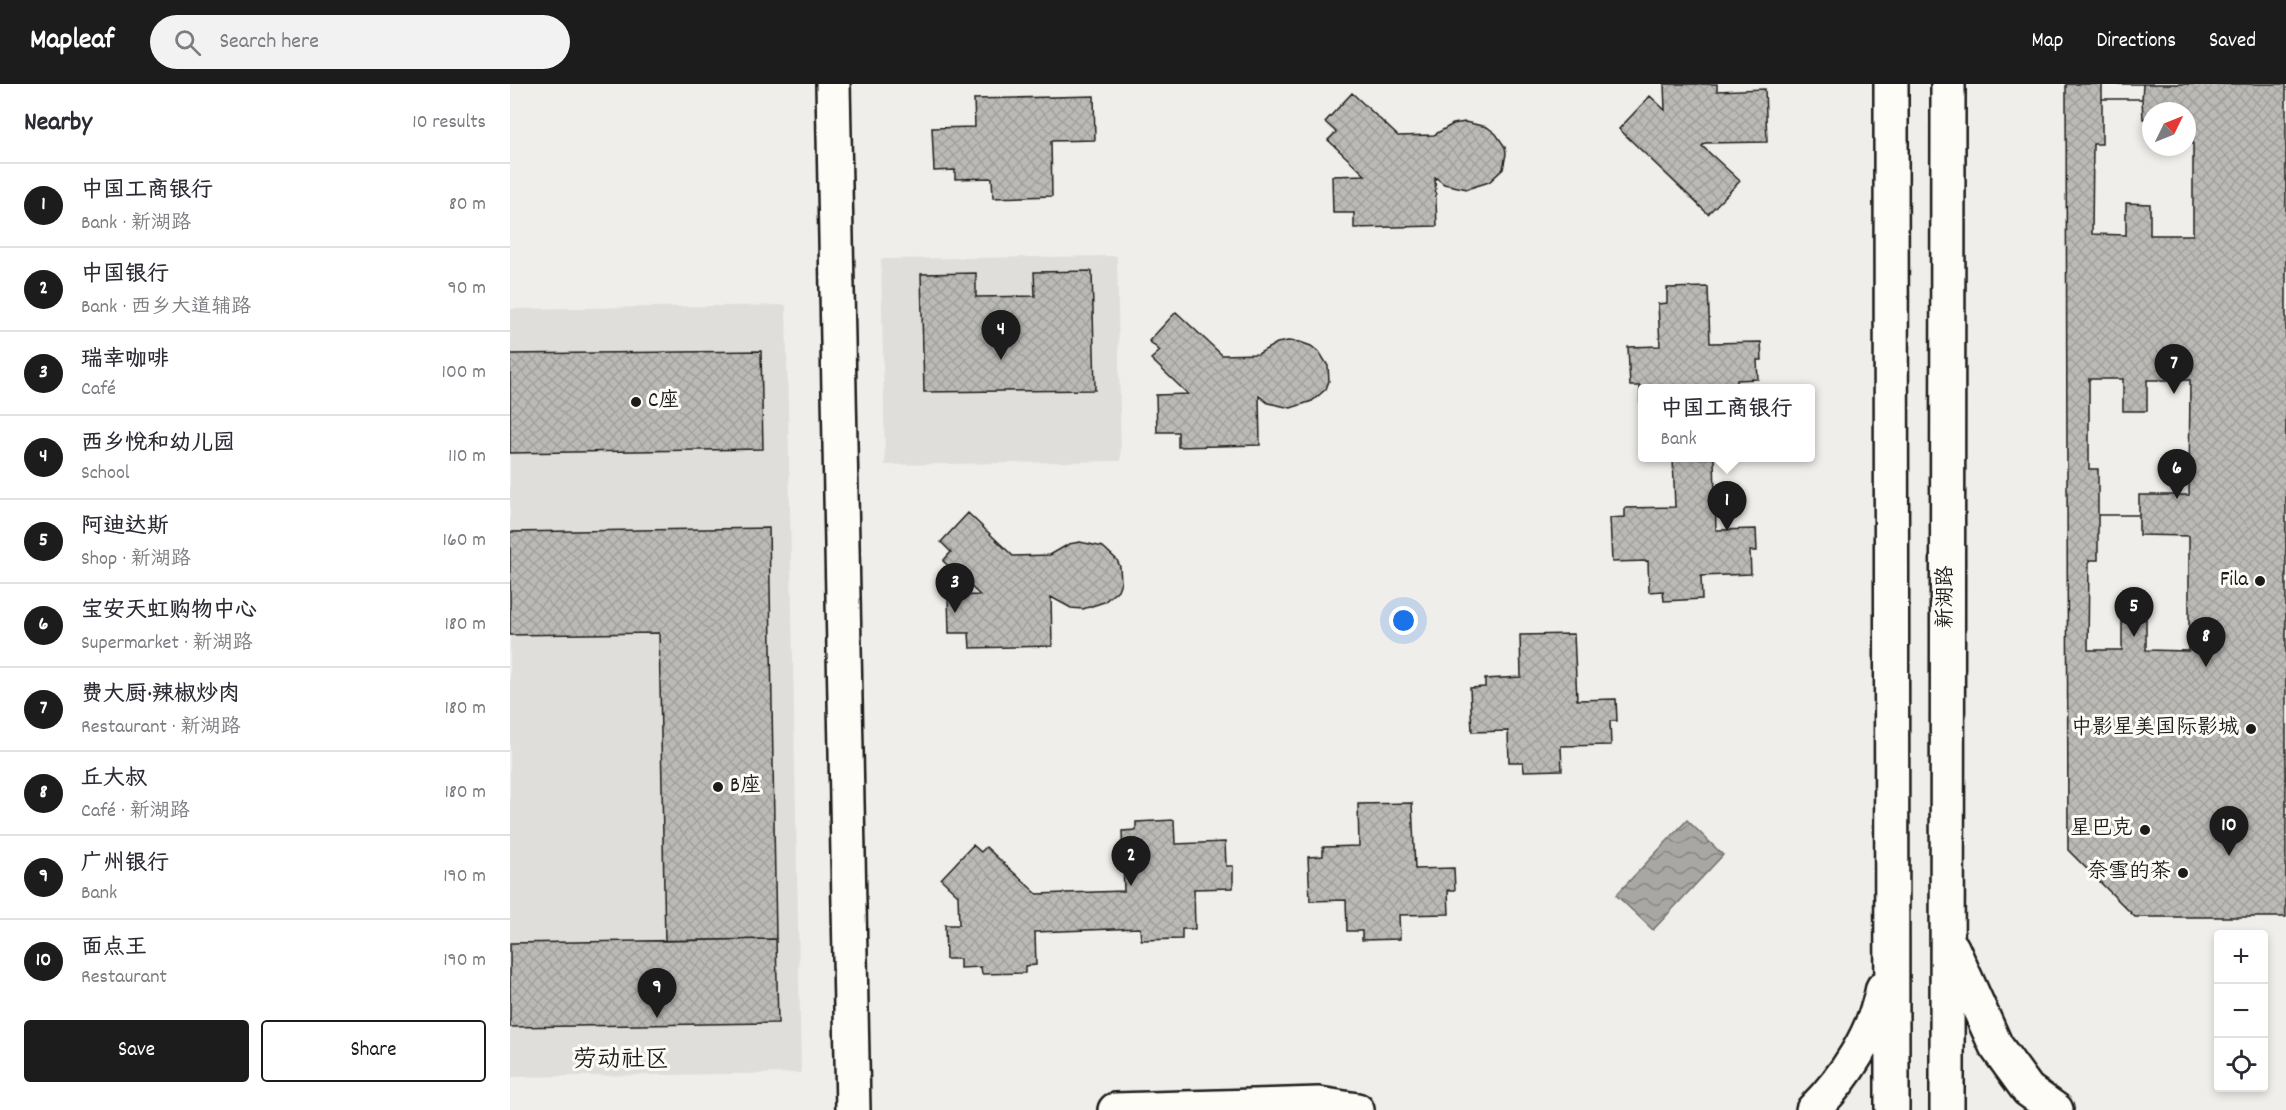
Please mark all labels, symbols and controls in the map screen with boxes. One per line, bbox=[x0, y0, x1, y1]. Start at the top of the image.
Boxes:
search box bbox=[150, 15, 570, 69]
text: Mapleaf bbox=[30, 22, 114, 62]
icon: search bbox=[171, 26, 204, 59]
text: Search here bbox=[219, 27, 319, 58]
text: Map bbox=[2032, 27, 2063, 57]
text: Directions bbox=[2096, 27, 2176, 57]
text: Saved bbox=[2209, 27, 2256, 57]
north arrow bbox=[2142, 102, 2196, 156]
text: Nearby bbox=[24, 105, 92, 142]
text: 10 results bbox=[412, 109, 486, 137]
text: 中国工商银行 bbox=[81, 176, 213, 207]
text: 1 bbox=[41, 191, 46, 219]
text: 80 m bbox=[449, 191, 486, 219]
text: Bank · 新湖路 bbox=[81, 210, 191, 238]
text: 中国银行 bbox=[81, 260, 169, 291]
text: 2 bbox=[39, 275, 48, 303]
text: 90 m bbox=[448, 275, 486, 303]
text: Bank · 西乡大道辅路 bbox=[81, 294, 251, 322]
pin: 4 bbox=[982, 310, 1020, 360]
pin: 7 bbox=[2154, 344, 2194, 394]
text: 瑞幸咖啡 bbox=[81, 345, 169, 376]
text: 3 bbox=[39, 359, 48, 387]
text: 100 m bbox=[442, 359, 486, 387]
text: Café bbox=[81, 376, 116, 404]
popup bbox=[1638, 384, 1815, 462]
place label: C座 bbox=[648, 387, 679, 417]
marker: C座 bbox=[629, 395, 643, 409]
text: 中国工商银行 bbox=[1660, 395, 1793, 426]
text: Bank bbox=[1660, 426, 1697, 454]
text: 西乡悦和幼儿园 bbox=[81, 429, 235, 460]
text: 4 bbox=[39, 443, 48, 471]
text: 110 m bbox=[448, 443, 486, 471]
pin: 6 bbox=[2158, 450, 2196, 499]
text: School bbox=[81, 460, 130, 488]
pin: 1 bbox=[1708, 482, 1746, 531]
text: 阿迪达斯 bbox=[81, 512, 169, 543]
text: 5 bbox=[39, 527, 48, 555]
text: 160 m bbox=[443, 527, 486, 555]
text: Shop · 新湖路 bbox=[81, 546, 191, 574]
pin: 3 bbox=[936, 564, 974, 613]
street label: 新湖路 bbox=[1932, 566, 1962, 629]
place label: Fila bbox=[2220, 566, 2249, 596]
marker: Fila bbox=[2253, 574, 2267, 588]
pin: 5 bbox=[2114, 588, 2154, 637]
text: 宝安天虹购物中心 bbox=[81, 596, 257, 627]
your location bbox=[1389, 606, 1418, 635]
text: 6 bbox=[39, 611, 48, 639]
text: 180 m bbox=[444, 611, 486, 639]
pin: 8 bbox=[2186, 618, 2226, 667]
text: Supermarket · 新湖路 bbox=[81, 630, 253, 658]
text: 费大厨·辣椒炒肉 bbox=[81, 680, 240, 711]
text: 7 bbox=[40, 695, 47, 723]
text: 180 m bbox=[444, 695, 486, 723]
text: Restaurant · 新湖路 bbox=[81, 714, 241, 742]
place label: 中影星美国际影城 bbox=[2071, 714, 2239, 744]
marker: 中影星美国际影城 bbox=[2244, 722, 2258, 736]
text: 丘大叔 bbox=[81, 764, 147, 795]
place label: B座 bbox=[730, 772, 761, 802]
text: 8 bbox=[39, 779, 48, 807]
text: 180 m bbox=[444, 779, 486, 807]
marker: B座 bbox=[711, 780, 725, 794]
text: Café · 新湖路 bbox=[81, 798, 190, 826]
pin: 10 bbox=[2210, 806, 2248, 856]
place label: 星巴克 bbox=[2070, 815, 2133, 845]
marker: 星巴克 bbox=[2138, 823, 2152, 837]
pin: 2 bbox=[1112, 836, 1150, 886]
text: 广州银行 bbox=[81, 849, 169, 880]
place label: 奈雪的茶 bbox=[2087, 858, 2171, 888]
text: 9 bbox=[39, 863, 48, 891]
text: 190 m bbox=[443, 863, 486, 891]
marker: 奈雪的茶 bbox=[2176, 866, 2190, 880]
text: Bank bbox=[81, 880, 117, 908]
map controls bbox=[2214, 930, 2268, 1092]
button: + bbox=[2214, 930, 2268, 984]
text: 面点王 bbox=[81, 933, 147, 964]
text: 10 bbox=[36, 947, 51, 975]
text: 190 m bbox=[443, 947, 486, 975]
text: Restaurant bbox=[81, 964, 167, 992]
pin: 9 bbox=[638, 968, 676, 1018]
button: − bbox=[2214, 984, 2268, 1038]
button: Save bbox=[24, 1020, 249, 1082]
button: Share bbox=[261, 1020, 486, 1082]
button: locate bbox=[2214, 1038, 2268, 1092]
district label: 劳动社区 bbox=[573, 1044, 669, 1078]

